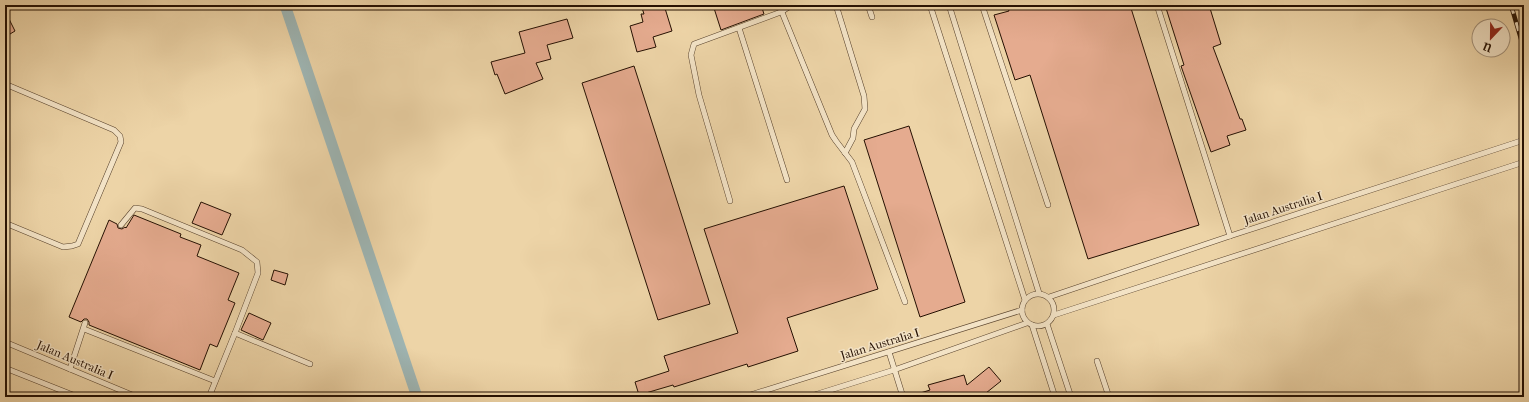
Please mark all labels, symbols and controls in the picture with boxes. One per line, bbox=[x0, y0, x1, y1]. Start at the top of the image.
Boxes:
north arrow bbox=[1471, 18, 1511, 58]
text: U bbox=[1481, 39, 1495, 55]
street label: Jalan Australia I bbox=[1241, 189, 1324, 228]
street label: Jalan Australia I bbox=[838, 325, 921, 363]
street label: Jalan Australia I bbox=[34, 337, 116, 383]

